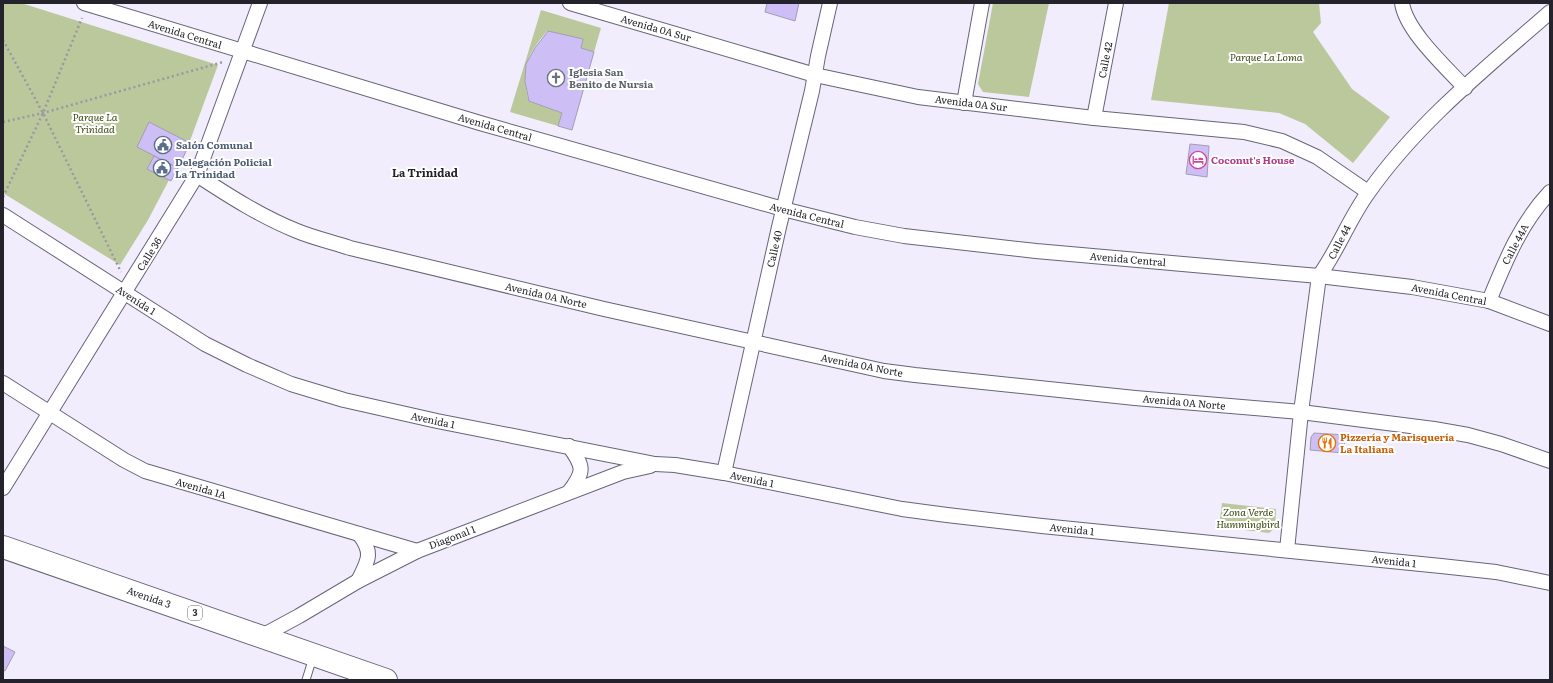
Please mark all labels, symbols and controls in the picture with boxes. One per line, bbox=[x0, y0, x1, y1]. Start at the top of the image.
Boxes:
street label: Avenida 0A Sur bbox=[619, 10, 693, 45]
street label: Avenida Central bbox=[146, 15, 224, 52]
street label: Calle 42 bbox=[1094, 40, 1115, 79]
park label: Parque La Loma bbox=[1230, 49, 1303, 64]
place label: Iglesia San Benito de Nursia bbox=[569, 64, 653, 91]
church icon: Iglesia San Benito de Nursia bbox=[546, 68, 566, 88]
street label: Avenida 0A Sur bbox=[934, 91, 1008, 114]
park label: Parque La Trinidad bbox=[72, 109, 118, 136]
street label: Avenida Central bbox=[456, 109, 535, 144]
public building icon: Salón Comunal bbox=[153, 135, 173, 155]
place label: Salón Comunal bbox=[176, 137, 253, 152]
hotel icon: Coconut's House bbox=[1188, 150, 1208, 170]
place label: Coconut's House bbox=[1211, 152, 1295, 167]
place label: Delegación Policial La Trinidad bbox=[175, 154, 272, 181]
public building icon: Delegación Policial La Trinidad bbox=[152, 158, 172, 178]
district label: La Trinidad bbox=[392, 164, 458, 180]
street label: Avenida Central bbox=[768, 198, 847, 231]
street label: Calle 44A bbox=[1498, 220, 1532, 267]
street label: Calle 44 bbox=[1323, 221, 1354, 262]
street label: Calle 40 bbox=[762, 229, 785, 269]
street label: Calle 36 bbox=[132, 234, 165, 273]
street label: Avenida Central bbox=[1089, 248, 1167, 269]
street label: Avenida 0A Norte bbox=[504, 278, 588, 311]
street label: Avenida Central bbox=[1410, 279, 1489, 308]
street label: Avenida 1 bbox=[113, 281, 159, 318]
street label: Avenida 0A Norte bbox=[820, 349, 904, 380]
street label: Avenida 0A Norte bbox=[1142, 390, 1226, 413]
street label: Avenida 1 bbox=[410, 408, 457, 431]
place label: Pizzería y Marisquería La Italiana bbox=[1340, 429, 1455, 456]
restaurant icon: Pizzería y Marisquería La Italiana bbox=[1317, 433, 1337, 453]
street label: Avenida 1 bbox=[729, 467, 776, 490]
street label: Avenida 1A bbox=[174, 473, 229, 502]
park label: Zona Verde Hummingbird bbox=[1216, 504, 1280, 531]
street label: Avenida 1 bbox=[1049, 519, 1095, 538]
street label: Diagonal 1 bbox=[426, 521, 477, 552]
street label: Avenida 1 bbox=[1371, 551, 1417, 570]
street label: Avenida 3 bbox=[125, 582, 173, 611]
road number: 3 bbox=[188, 606, 202, 620]

